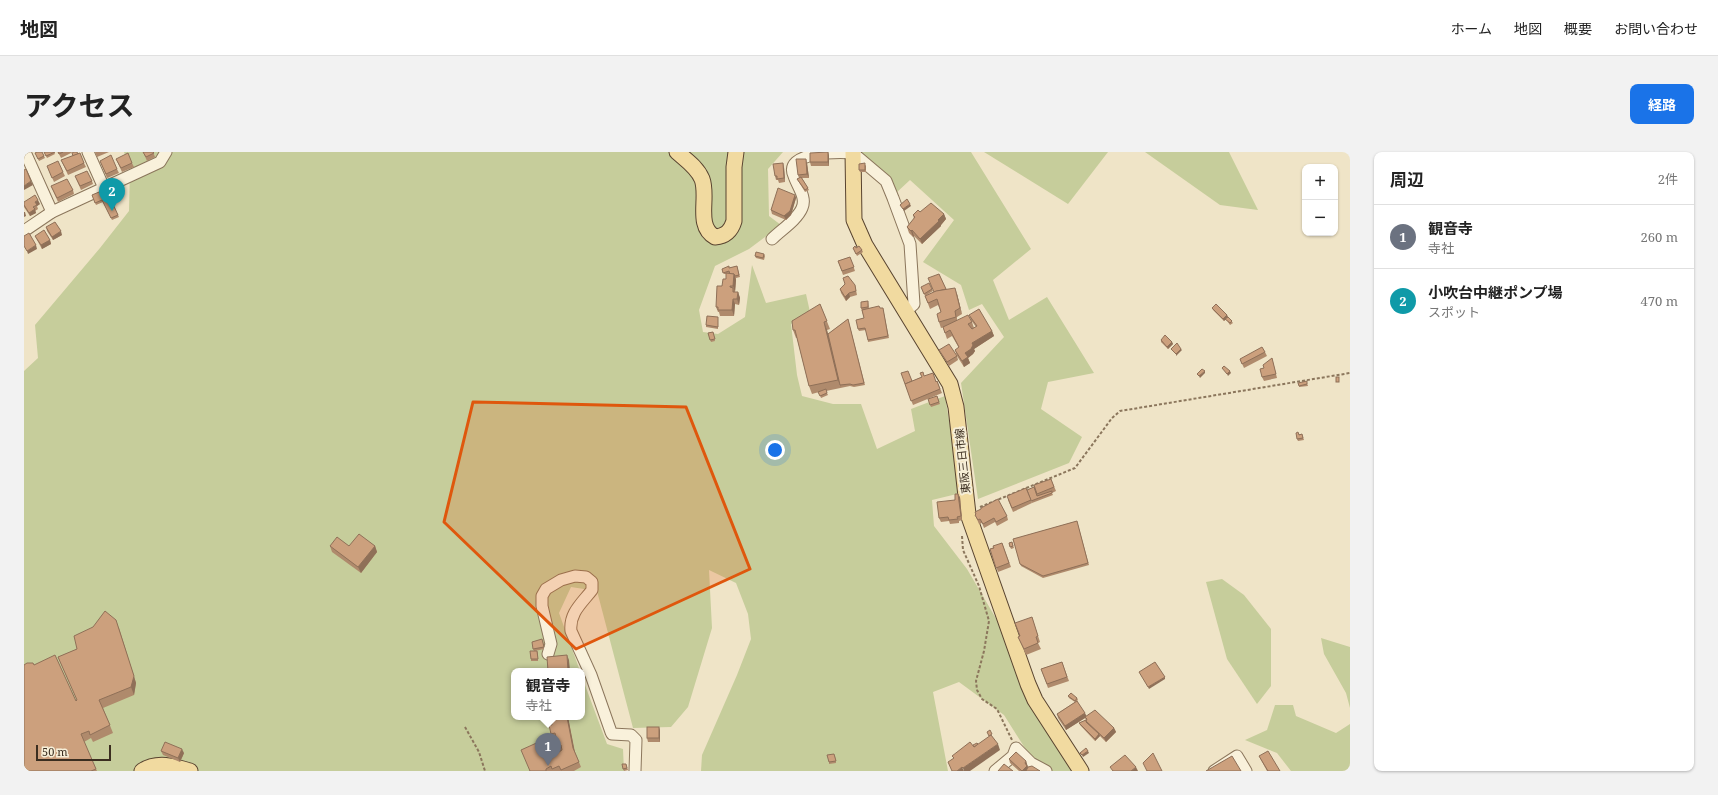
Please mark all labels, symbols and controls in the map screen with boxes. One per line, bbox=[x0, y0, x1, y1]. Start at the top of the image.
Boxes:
text: 地図 bbox=[20, 16, 58, 42]
text: ホーム bbox=[1450, 19, 1492, 38]
text: 地図 bbox=[1514, 19, 1542, 38]
text: 概要 bbox=[1564, 19, 1592, 38]
text: お問い合わせ bbox=[1614, 19, 1698, 38]
button: 経路 bbox=[1630, 84, 1694, 124]
text: アクセス bbox=[24, 86, 135, 124]
map controls bbox=[1302, 164, 1338, 236]
button: + bbox=[1302, 164, 1338, 200]
text: 周辺 bbox=[1390, 168, 1424, 191]
text: 2件 bbox=[1658, 170, 1678, 188]
pin: 2 bbox=[99, 178, 125, 211]
button: − bbox=[1302, 200, 1338, 236]
text: 観音寺 bbox=[1428, 218, 1473, 238]
text: 1 bbox=[1399, 228, 1407, 246]
text: 260 m bbox=[1641, 228, 1678, 246]
text: 寺社 bbox=[1428, 239, 1454, 257]
text: 小吹台中継ポンプ場 bbox=[1428, 282, 1563, 302]
text: 2 bbox=[1399, 292, 1407, 310]
text: 470 m bbox=[1641, 292, 1678, 310]
text: スポット bbox=[1428, 303, 1480, 321]
street label: 東阪三日市線 bbox=[951, 427, 973, 495]
your location bbox=[765, 440, 785, 460]
popup bbox=[511, 668, 585, 720]
text: 観音寺 bbox=[525, 675, 571, 695]
text: 寺社 bbox=[525, 696, 552, 714]
pin: 1 bbox=[535, 733, 561, 766]
scale bar bbox=[36, 743, 111, 762]
text: 50 m bbox=[42, 744, 68, 759]

